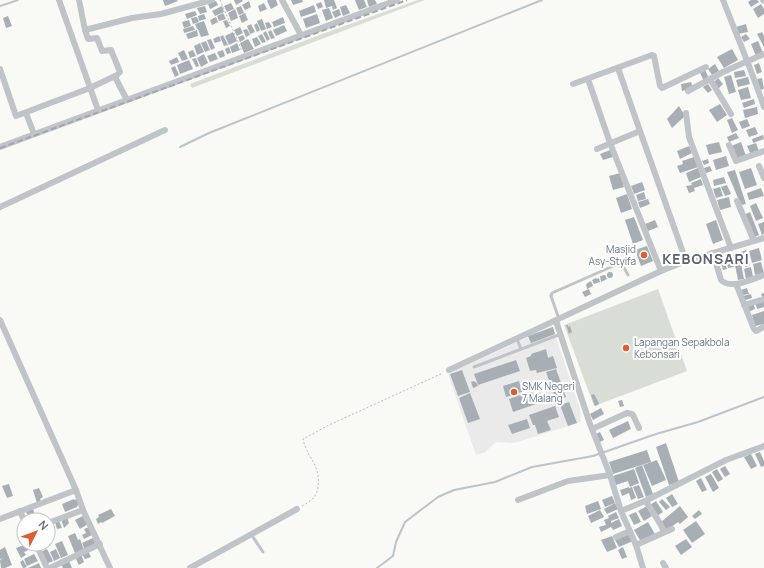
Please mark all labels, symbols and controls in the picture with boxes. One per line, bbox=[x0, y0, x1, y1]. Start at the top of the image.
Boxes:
place label: Masjid Asy-Styifa bbox=[589, 242, 636, 268]
district label: KEBONSARI bbox=[662, 249, 750, 268]
marker: Masjid Asy-Styifa bbox=[639, 250, 649, 260]
place label: Lapangan Sepakbola Kebonsari bbox=[634, 335, 730, 361]
marker: Lapangan Sepakbola Kebonsari bbox=[621, 343, 631, 353]
place label: SMK Negeri 7 Malang bbox=[522, 379, 575, 405]
marker: SMK Negeri 7 Malang bbox=[509, 387, 519, 397]
north arrow bbox=[16, 512, 56, 552]
text: N bbox=[36, 517, 52, 533]

